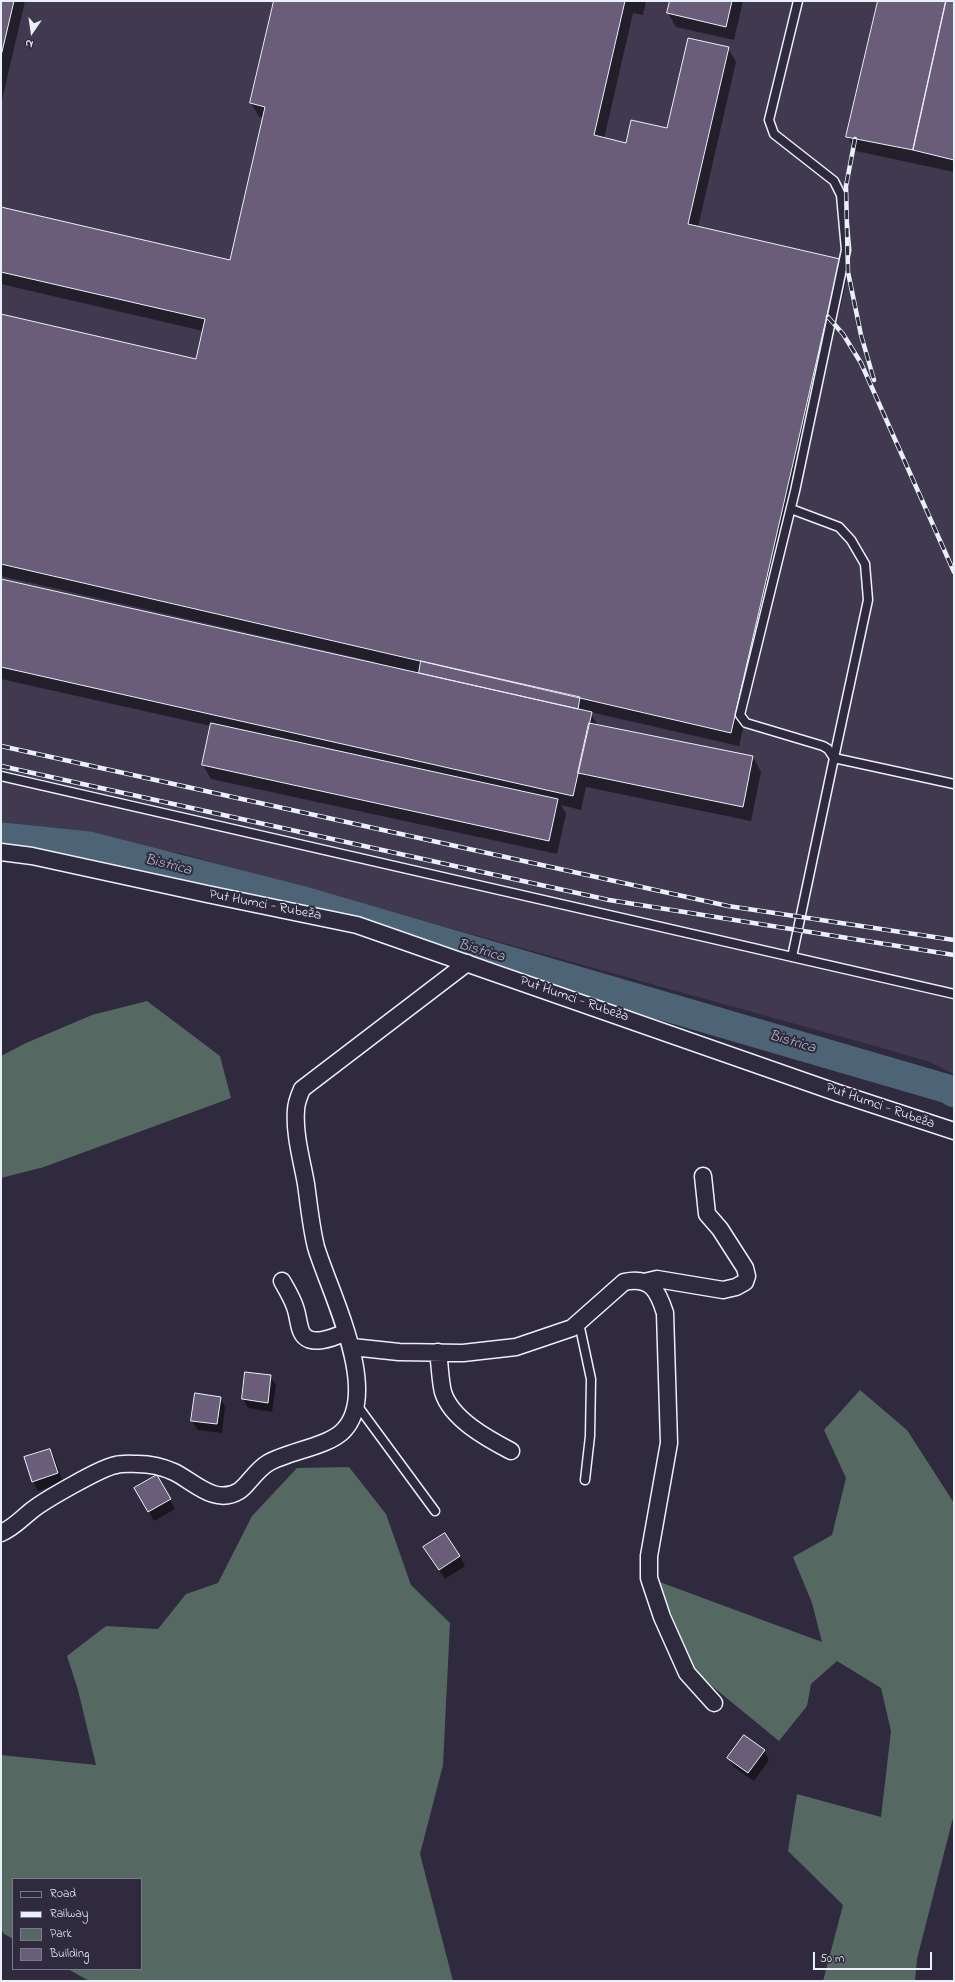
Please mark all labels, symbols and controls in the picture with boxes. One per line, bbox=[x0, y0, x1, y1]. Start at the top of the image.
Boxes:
north arrow bbox=[12, 12, 52, 52]
text: N bbox=[24, 35, 35, 52]
water label: Bistrica bbox=[143, 852, 193, 880]
street label: Put Humci - Rubeža bbox=[207, 887, 323, 925]
water label: Bistrica bbox=[456, 937, 506, 967]
street label: Put Humci - Rubeža bbox=[517, 973, 631, 1027]
water label: Bistrica bbox=[767, 1028, 817, 1058]
street label: Put Humci - Rubeža bbox=[823, 1080, 937, 1134]
legend bbox=[12, 1878, 142, 1970]
text: Road bbox=[50, 1885, 76, 1903]
text: Railway bbox=[50, 1905, 88, 1923]
text: Park bbox=[50, 1925, 72, 1943]
scale bar bbox=[815, 1944, 934, 1970]
text: Building bbox=[50, 1945, 89, 1963]
text: 50 m bbox=[820, 1950, 844, 1968]

